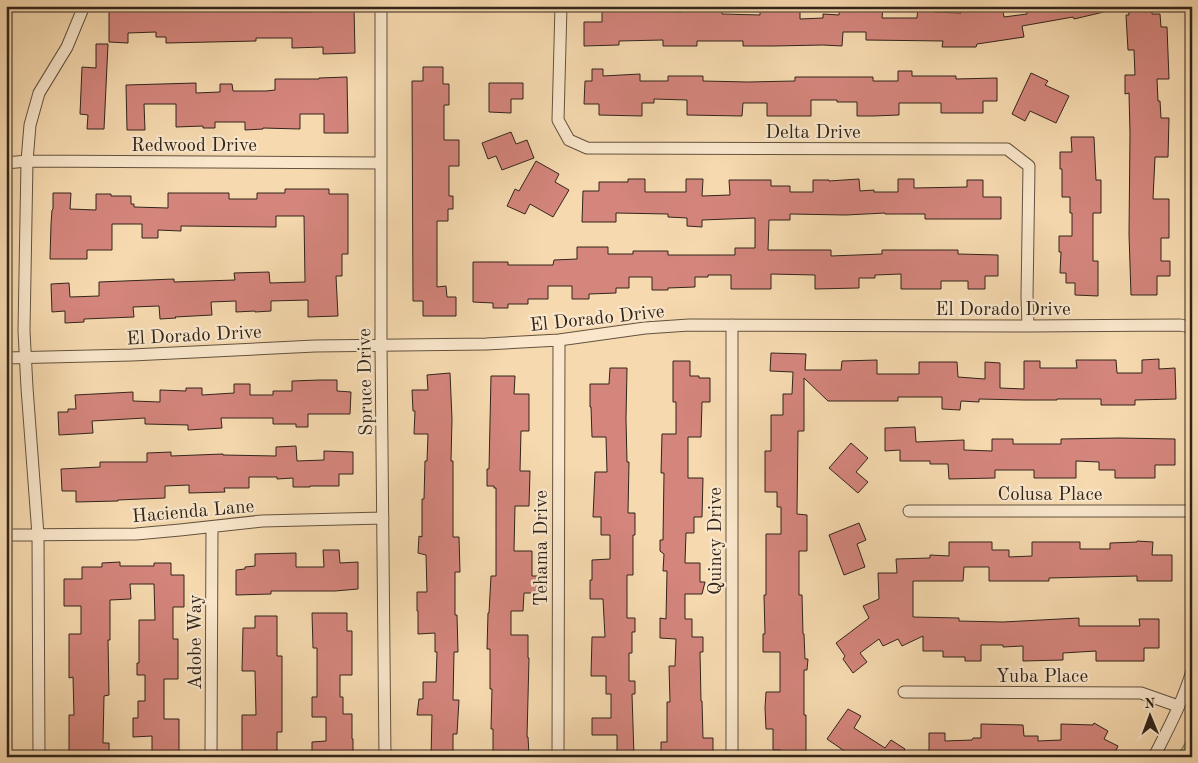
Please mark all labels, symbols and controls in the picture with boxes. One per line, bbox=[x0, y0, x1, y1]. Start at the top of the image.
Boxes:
street label: Delta Drive bbox=[765, 124, 861, 143]
street label: Redwood Drive bbox=[131, 137, 257, 156]
street label: El Dorado Drive bbox=[935, 301, 1071, 320]
street label: El Dorado Drive bbox=[529, 303, 666, 336]
street label: El Dorado Drive bbox=[126, 323, 262, 350]
street label: Spruce Drive bbox=[356, 328, 377, 436]
street label: Colusa Place bbox=[998, 486, 1102, 505]
street label: Quincy Drive bbox=[707, 487, 726, 595]
street label: Tehama Drive bbox=[533, 490, 552, 606]
street label: Hacienda Lane bbox=[131, 498, 255, 527]
street label: Adobe Way bbox=[187, 594, 206, 690]
street label: Yuba Place bbox=[996, 668, 1088, 687]
north arrow bbox=[1126, 690, 1176, 740]
text: N bbox=[1144, 697, 1156, 711]

